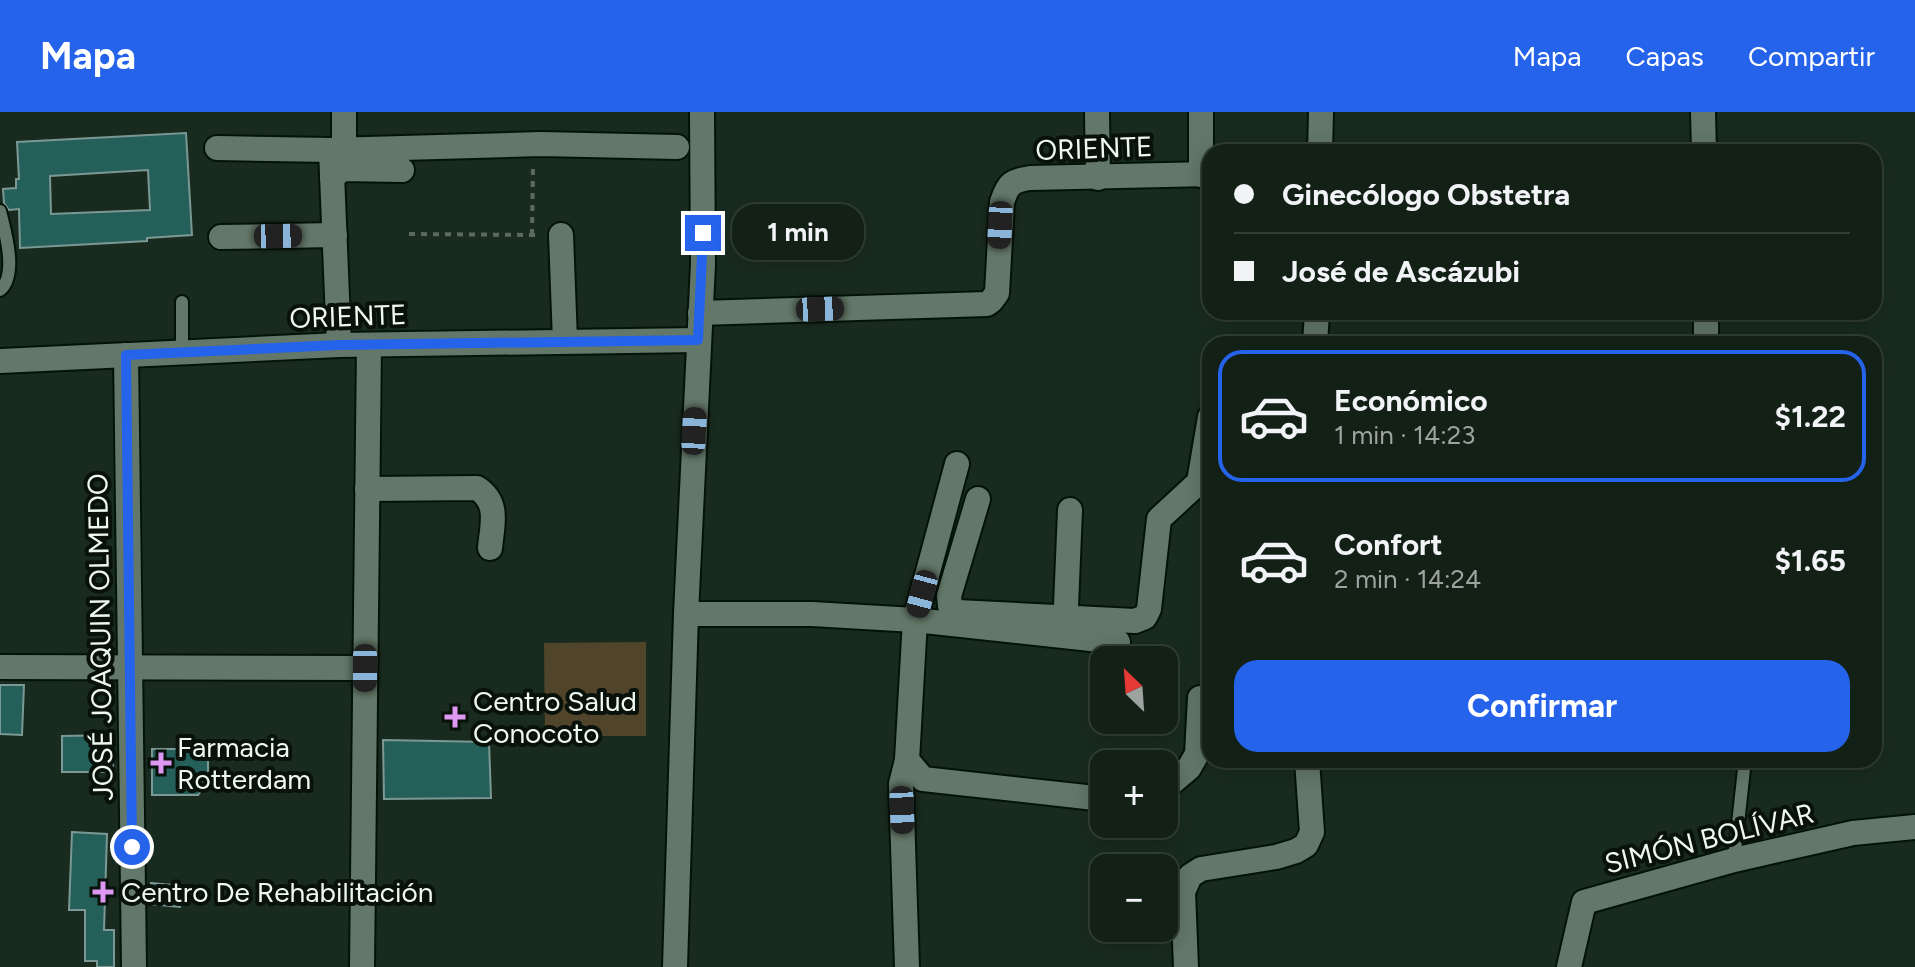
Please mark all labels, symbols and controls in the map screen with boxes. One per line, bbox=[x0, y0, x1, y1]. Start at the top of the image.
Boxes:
text: Mapa bbox=[40, 33, 136, 79]
text: Mapa bbox=[1513, 39, 1582, 73]
text: Capas bbox=[1626, 39, 1704, 73]
text: Compartir bbox=[1748, 39, 1875, 73]
street label: ORIENTE bbox=[1035, 129, 1153, 167]
text: Ginecólogo Obstetra bbox=[1282, 176, 1570, 213]
car bbox=[987, 200, 1013, 250]
callout: 1 min bbox=[731, 205, 863, 261]
route end bbox=[685, 215, 721, 251]
text: 1 min bbox=[767, 216, 829, 248]
car bbox=[254, 224, 302, 248]
text: José de Ascázubi bbox=[1282, 253, 1520, 290]
car bbox=[796, 296, 844, 322]
street label: ORIENTE bbox=[289, 297, 407, 335]
icon: car bbox=[1238, 380, 1310, 452]
text: Económico bbox=[1334, 382, 1488, 419]
text: $1.22 bbox=[1775, 398, 1846, 435]
car bbox=[681, 406, 707, 456]
text: 1 min · 14:23 bbox=[1334, 419, 1475, 451]
street label: JOSÉ JOAQUIN OLMEDO bbox=[80, 473, 120, 801]
icon: car bbox=[1238, 524, 1310, 596]
text: Confort bbox=[1334, 526, 1443, 563]
text: $1.65 bbox=[1774, 542, 1846, 579]
text: 2 min · 14:24 bbox=[1334, 563, 1481, 595]
car bbox=[904, 568, 940, 620]
car bbox=[353, 644, 377, 692]
north arrow bbox=[1090, 646, 1178, 734]
map controls bbox=[1090, 646, 1178, 942]
button: Confirmar bbox=[1234, 660, 1850, 752]
place label: Centro Salud Conocoto bbox=[473, 684, 637, 750]
marker: Centro Salud Conocoto bbox=[444, 706, 466, 728]
place label: Farmacia Rotterdam bbox=[177, 730, 311, 796]
button: + bbox=[1090, 750, 1178, 838]
marker: Farmacia Rotterdam bbox=[152, 754, 170, 772]
car bbox=[889, 786, 915, 834]
street label: SIMÓN BOLÍVAR bbox=[1601, 796, 1817, 880]
route start bbox=[114, 829, 150, 865]
button: − bbox=[1090, 854, 1178, 942]
place label: Centro De Rehabilitación bbox=[121, 875, 433, 909]
marker: Centro De Rehabilitación bbox=[92, 881, 114, 903]

